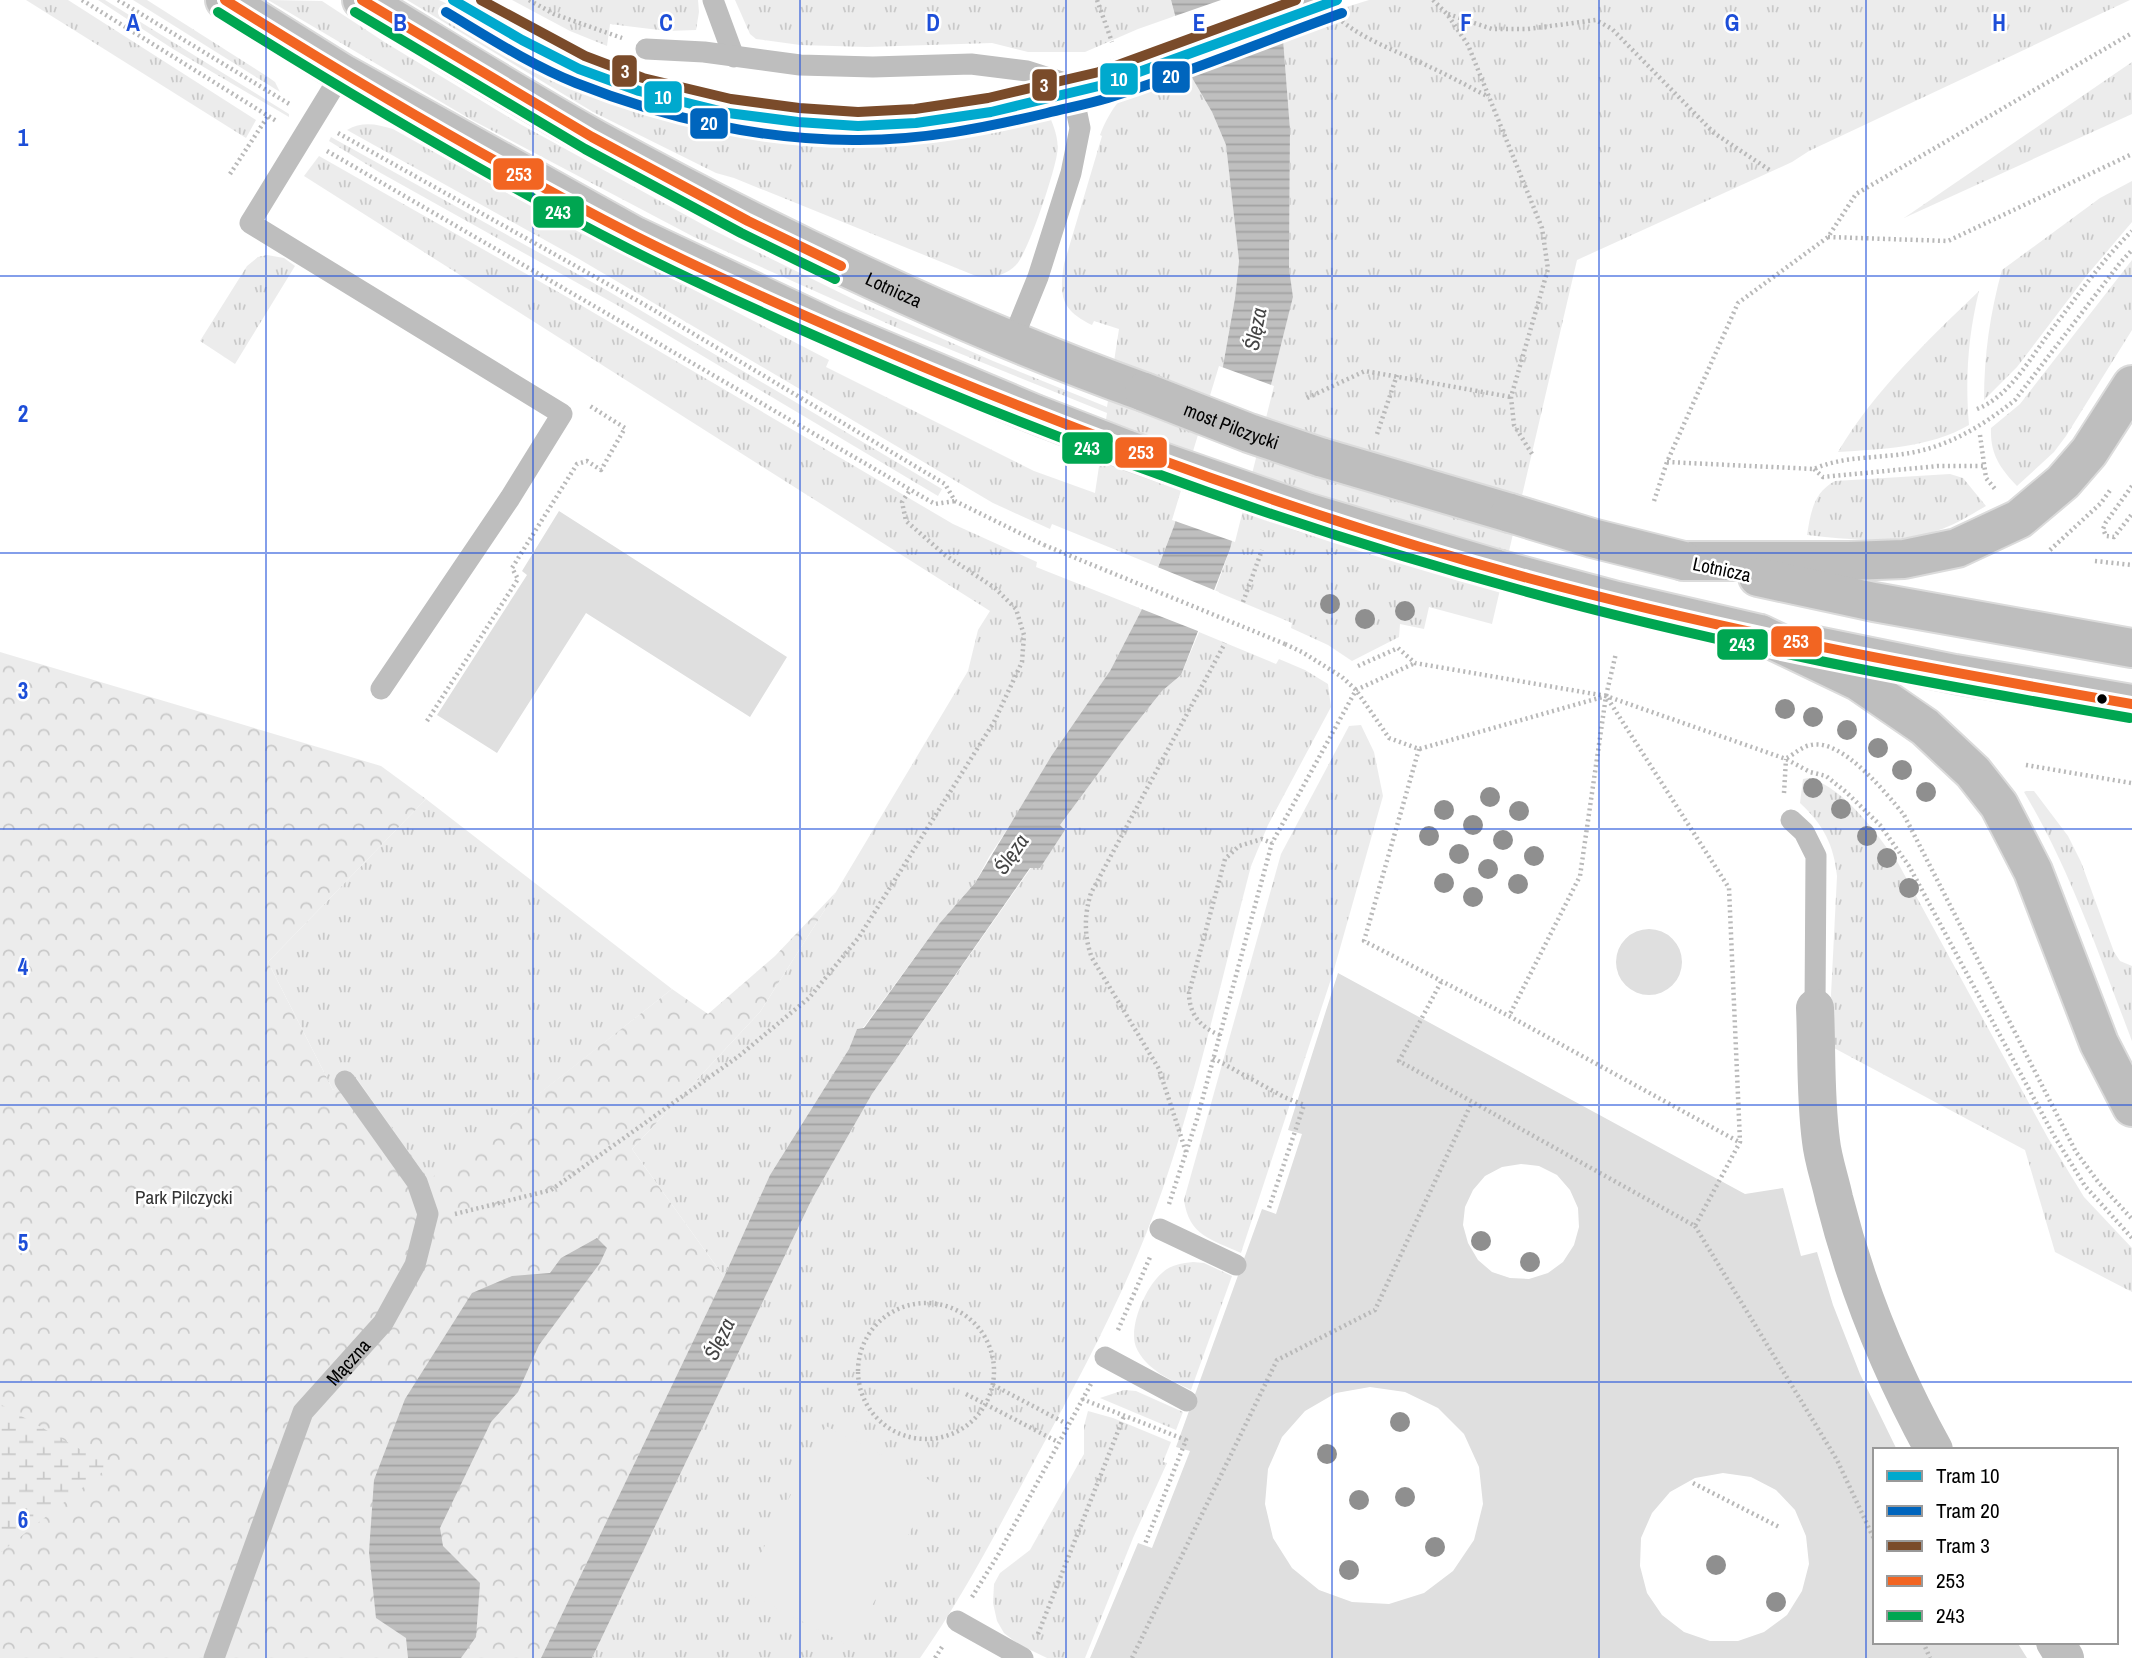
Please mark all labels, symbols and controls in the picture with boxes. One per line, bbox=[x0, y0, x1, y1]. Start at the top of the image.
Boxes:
text: A bbox=[126, 7, 140, 38]
text: B bbox=[393, 7, 407, 38]
text: C bbox=[659, 7, 673, 38]
text: D bbox=[926, 7, 940, 38]
text: E bbox=[1193, 7, 1205, 38]
text: F bbox=[1460, 7, 1472, 38]
text: G bbox=[1725, 7, 1739, 38]
text: H bbox=[1992, 7, 2006, 38]
line badge: 3 bbox=[611, 54, 638, 88]
text: 3 bbox=[621, 58, 630, 84]
line badge: 20 bbox=[1151, 60, 1191, 94]
line badge: 10 bbox=[1099, 62, 1139, 96]
text: 20 bbox=[1162, 63, 1180, 89]
text: 10 bbox=[1110, 66, 1128, 92]
line badge: 3 bbox=[1031, 68, 1058, 102]
text: 3 bbox=[1040, 72, 1049, 98]
line badge: 10 bbox=[643, 80, 683, 114]
text: 10 bbox=[654, 84, 672, 110]
line badge: 20 bbox=[689, 107, 729, 140]
text: 20 bbox=[700, 110, 718, 136]
text: 1 bbox=[18, 122, 29, 153]
line badge: 253 bbox=[492, 157, 545, 191]
text: 253 bbox=[506, 161, 532, 187]
line badge: 243 bbox=[532, 195, 585, 229]
text: 243 bbox=[545, 199, 571, 225]
street label: Lotnicza bbox=[862, 265, 926, 314]
water label: Ślęza bbox=[1237, 305, 1273, 353]
street label: most Pilczycki bbox=[1180, 396, 1283, 455]
text: 2 bbox=[18, 398, 28, 429]
line badge: 243 bbox=[1061, 431, 1114, 465]
text: 243 bbox=[1074, 435, 1100, 461]
line badge: 253 bbox=[1114, 436, 1168, 469]
text: 253 bbox=[1128, 439, 1154, 465]
street label: Lotnicza bbox=[1690, 550, 1754, 588]
line badge: 253 bbox=[1770, 625, 1823, 658]
line badge: 243 bbox=[1716, 628, 1769, 661]
text: 253 bbox=[1783, 628, 1809, 654]
text: 243 bbox=[1729, 631, 1755, 657]
text: 3 bbox=[18, 675, 28, 706]
unlabelled marker bbox=[2095, 692, 2109, 706]
water label: Ślęza bbox=[987, 828, 1035, 880]
text: 4 bbox=[18, 951, 29, 982]
park label: Park Pilczycki bbox=[135, 1184, 233, 1210]
text: 5 bbox=[18, 1227, 28, 1258]
water label: Ślęza bbox=[697, 1313, 741, 1365]
street label: Mączna bbox=[320, 1333, 376, 1391]
legend bbox=[1873, 1448, 2118, 1644]
text: Tram 10 bbox=[1936, 1461, 1999, 1490]
text: Tram 20 bbox=[1936, 1496, 1999, 1525]
text: 6 bbox=[18, 1504, 28, 1535]
text: Tram 3 bbox=[1936, 1531, 1990, 1560]
text: 253 bbox=[1936, 1566, 1965, 1595]
text: 243 bbox=[1936, 1601, 1965, 1630]

